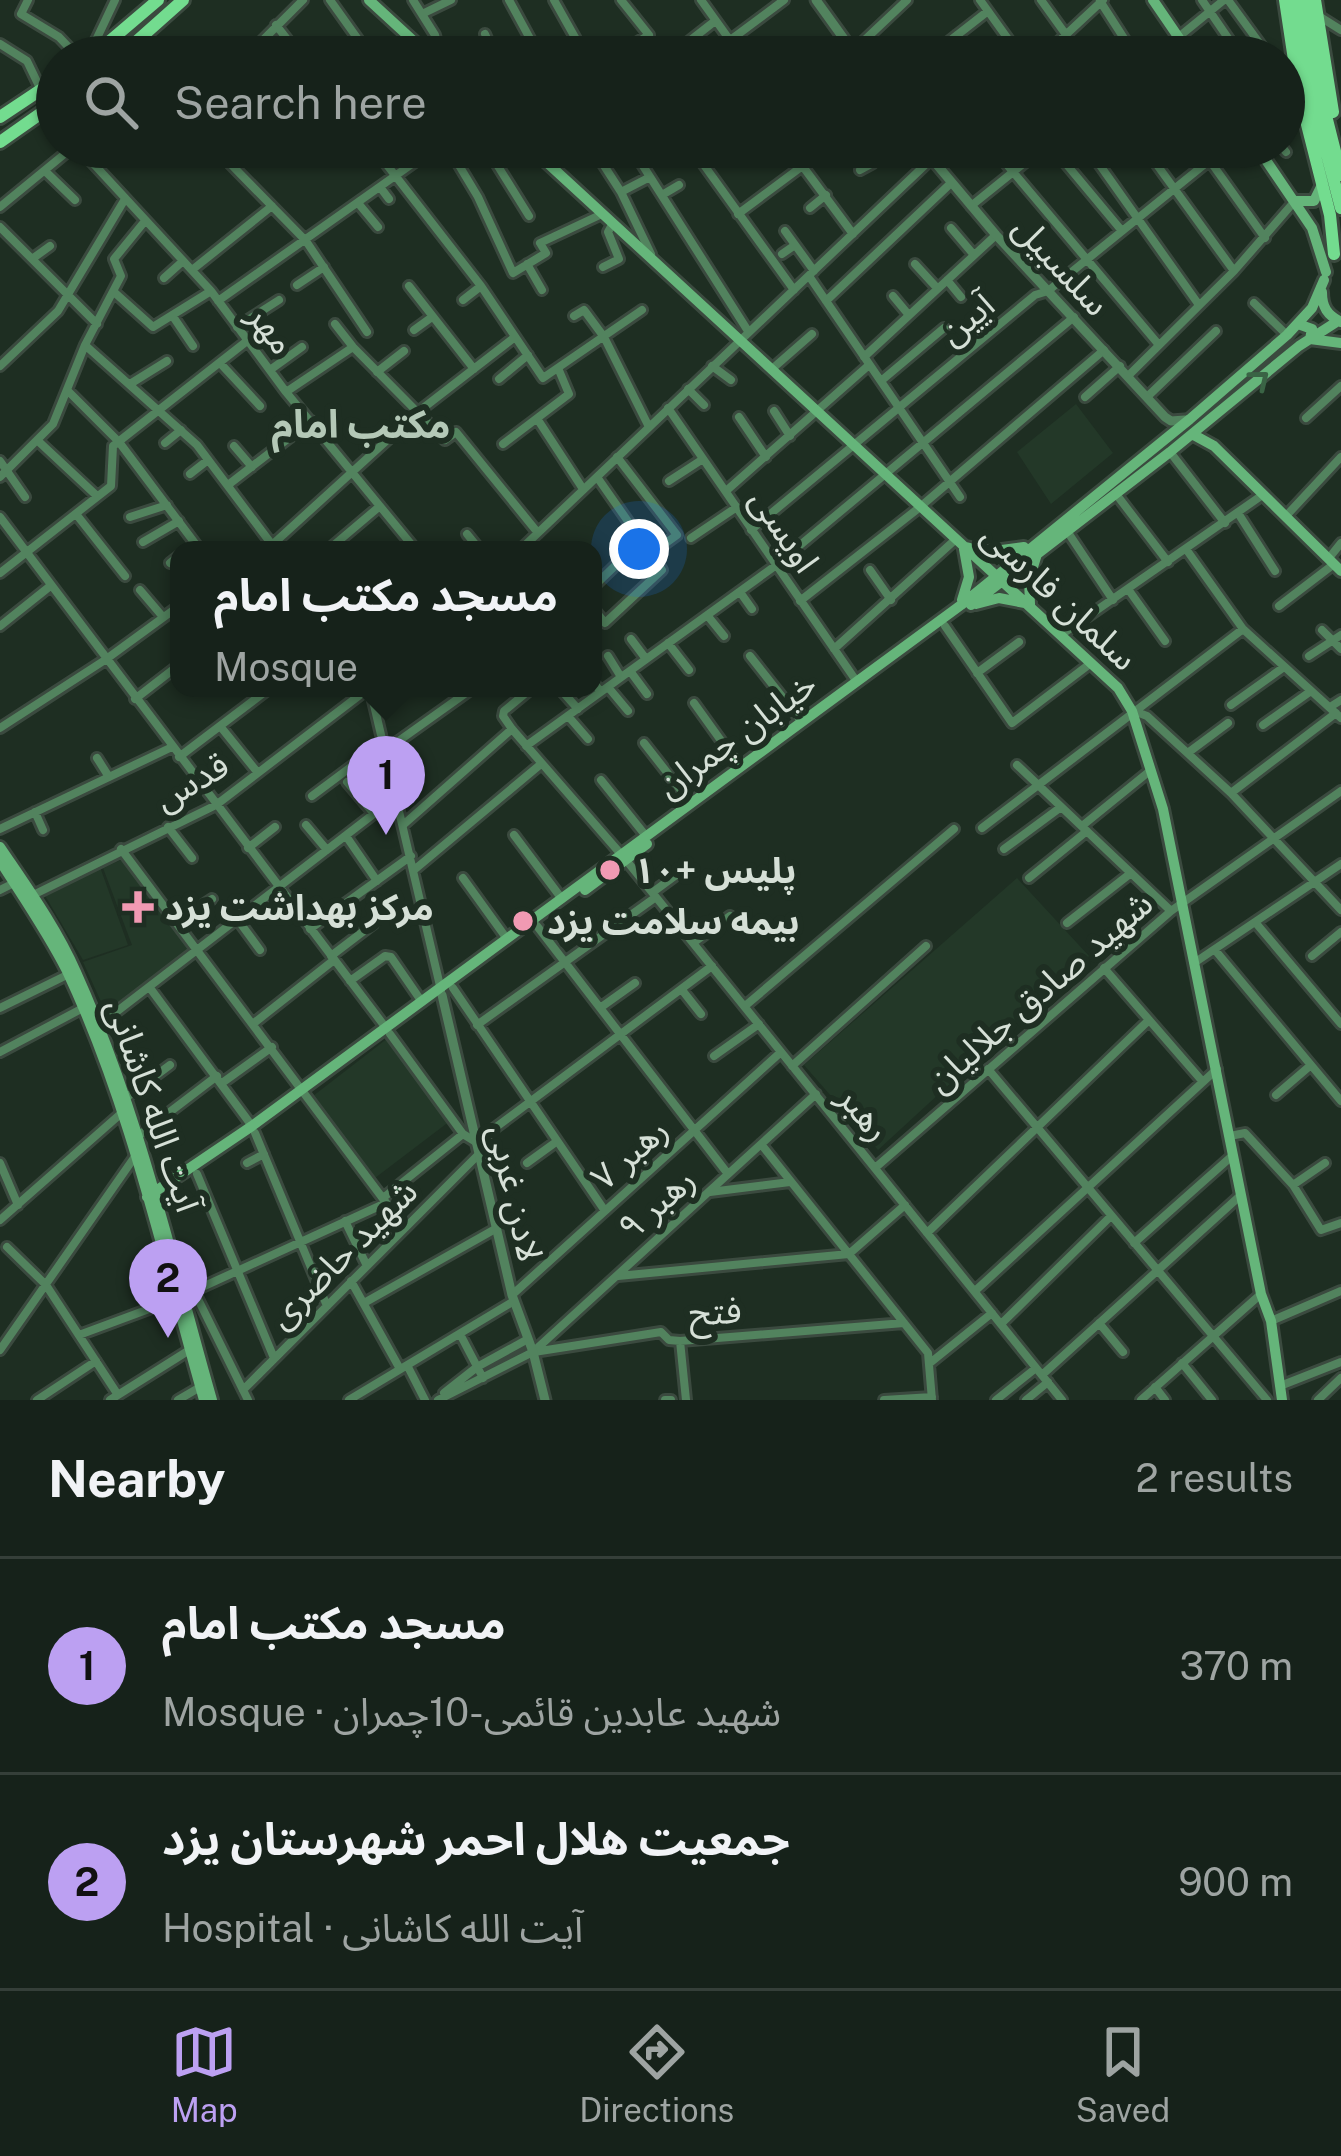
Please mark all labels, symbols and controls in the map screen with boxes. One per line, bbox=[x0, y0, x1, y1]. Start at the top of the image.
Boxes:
search box bbox=[36, 36, 1305, 168]
icon: search bbox=[78, 69, 144, 135]
text: Search here bbox=[174, 76, 427, 129]
street label: سلسبیل bbox=[1005, 206, 1119, 324]
street label: آیین bbox=[930, 282, 1003, 353]
street label: مهر bbox=[238, 295, 304, 363]
one-way arrow bbox=[1246, 372, 1268, 393]
district label: مکتب امام bbox=[272, 401, 450, 454]
street label: اویسی bbox=[742, 480, 828, 580]
street label: سلمان فارسی bbox=[973, 513, 1146, 679]
your location bbox=[609, 519, 669, 579]
popup bbox=[170, 541, 602, 697]
text: مسجد مکتب امام bbox=[214, 568, 558, 621]
text: Mosque bbox=[214, 644, 358, 690]
street label: خیابان چمران bbox=[648, 662, 826, 809]
pin: 1 bbox=[347, 736, 425, 835]
street label: قدس bbox=[146, 743, 236, 819]
place label: پلیس +۱۰ bbox=[634, 849, 796, 895]
marker: پلیس +۱۰ bbox=[597, 857, 623, 883]
street label: شهید صادق جلالیان bbox=[918, 882, 1160, 1100]
place label: مرکز بهداشت یزد bbox=[165, 886, 434, 929]
marker: مرکز بهداشت یزد bbox=[122, 891, 154, 923]
place label: بيمه سلامت يزد bbox=[547, 900, 799, 943]
marker: بيمه سلامت يزد bbox=[510, 908, 536, 934]
street label: آیت الله کاشانی bbox=[98, 993, 211, 1218]
street label: رهبر bbox=[829, 1076, 900, 1150]
street label: رهبر ۷ bbox=[582, 1108, 677, 1199]
street label: لادن غربی bbox=[479, 1121, 552, 1266]
street label: رهبر ۹ bbox=[609, 1158, 704, 1249]
street label: شهید حاضری bbox=[259, 1170, 426, 1337]
pin: 2 bbox=[129, 1239, 207, 1338]
street label: فتح bbox=[687, 1288, 743, 1340]
text: Nearby bbox=[48, 1449, 225, 1508]
text: 2 results bbox=[1136, 1455, 1293, 1501]
text: مسجد مکتب امام bbox=[162, 1596, 506, 1649]
text: 1 bbox=[79, 1643, 95, 1689]
text: 370 m bbox=[1179, 1643, 1293, 1689]
text: Mosque · شهید عابدین قائمی-10چمران bbox=[162, 1689, 781, 1735]
text: جمعیت هلال احمر شهرستان یزد bbox=[162, 1812, 790, 1865]
text: 2 bbox=[75, 1859, 99, 1905]
text: 900 m bbox=[1178, 1859, 1293, 1905]
text: Hospital · آیت الله کاشانی bbox=[162, 1905, 583, 1951]
tab: Map bbox=[171, 2019, 238, 2129]
tab: Directions bbox=[579, 2019, 734, 2129]
tab: Saved bbox=[1076, 2019, 1170, 2129]

